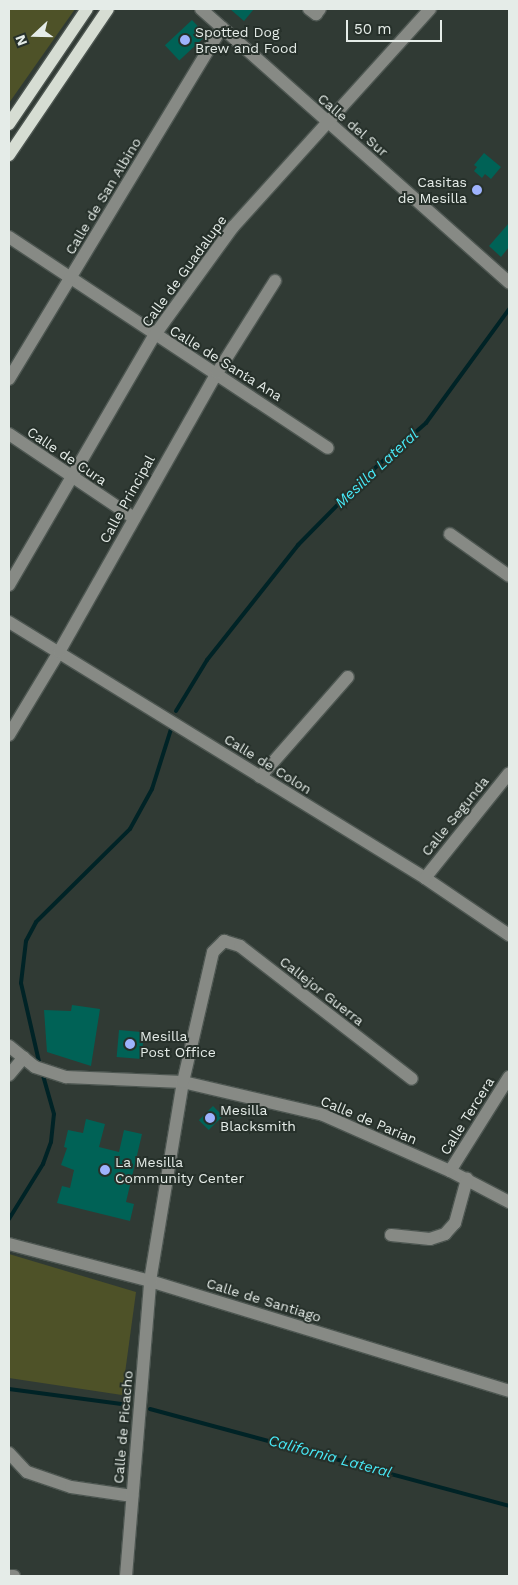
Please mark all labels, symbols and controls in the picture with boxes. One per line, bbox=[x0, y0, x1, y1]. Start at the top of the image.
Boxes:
north arrow bbox=[10, 10, 60, 60]
scale bar bbox=[348, 10, 444, 42]
text: 50 m bbox=[354, 20, 391, 38]
place label: Spotted Dog Brew and Food bbox=[195, 24, 298, 56]
text: N bbox=[12, 33, 30, 48]
marker: Spotted Dog Brew and Food bbox=[179, 34, 191, 46]
street label: Calle del Sur bbox=[314, 90, 392, 160]
street label: Calle de San Albino bbox=[61, 134, 145, 258]
place label: Casitas de Mesilla bbox=[398, 174, 467, 206]
marker: Casitas de Mesilla bbox=[471, 184, 483, 196]
street label: Calle de Guadalupe bbox=[138, 212, 230, 330]
street label: Calle de Santa Ana bbox=[166, 321, 286, 405]
street label: Calle de Cura bbox=[24, 423, 110, 489]
water label: Mesilla Lateral bbox=[332, 426, 422, 512]
street label: Calle Principal bbox=[96, 452, 158, 546]
street label: Calle de Colon bbox=[221, 730, 315, 798]
street label: Calle Segunda bbox=[418, 773, 492, 859]
street label: Callejor Guerra bbox=[276, 953, 368, 1029]
place label: Mesilla Post Office bbox=[140, 1028, 216, 1060]
marker: Mesilla Post Office bbox=[124, 1038, 136, 1050]
street label: Calle Tercera bbox=[436, 1074, 498, 1158]
street label: Calle de Parian bbox=[318, 1092, 420, 1148]
place label: Mesilla Blacksmith bbox=[220, 1102, 296, 1134]
marker: Mesilla Blacksmith bbox=[204, 1112, 216, 1124]
place label: La Mesilla Community Center bbox=[115, 1154, 244, 1186]
marker: La Mesilla Community Center bbox=[99, 1164, 111, 1176]
street label: Calle de Santiago bbox=[205, 1275, 323, 1325]
street label: Calle de Picacho bbox=[110, 1370, 136, 1484]
water label: California Lateral bbox=[266, 1432, 394, 1482]

